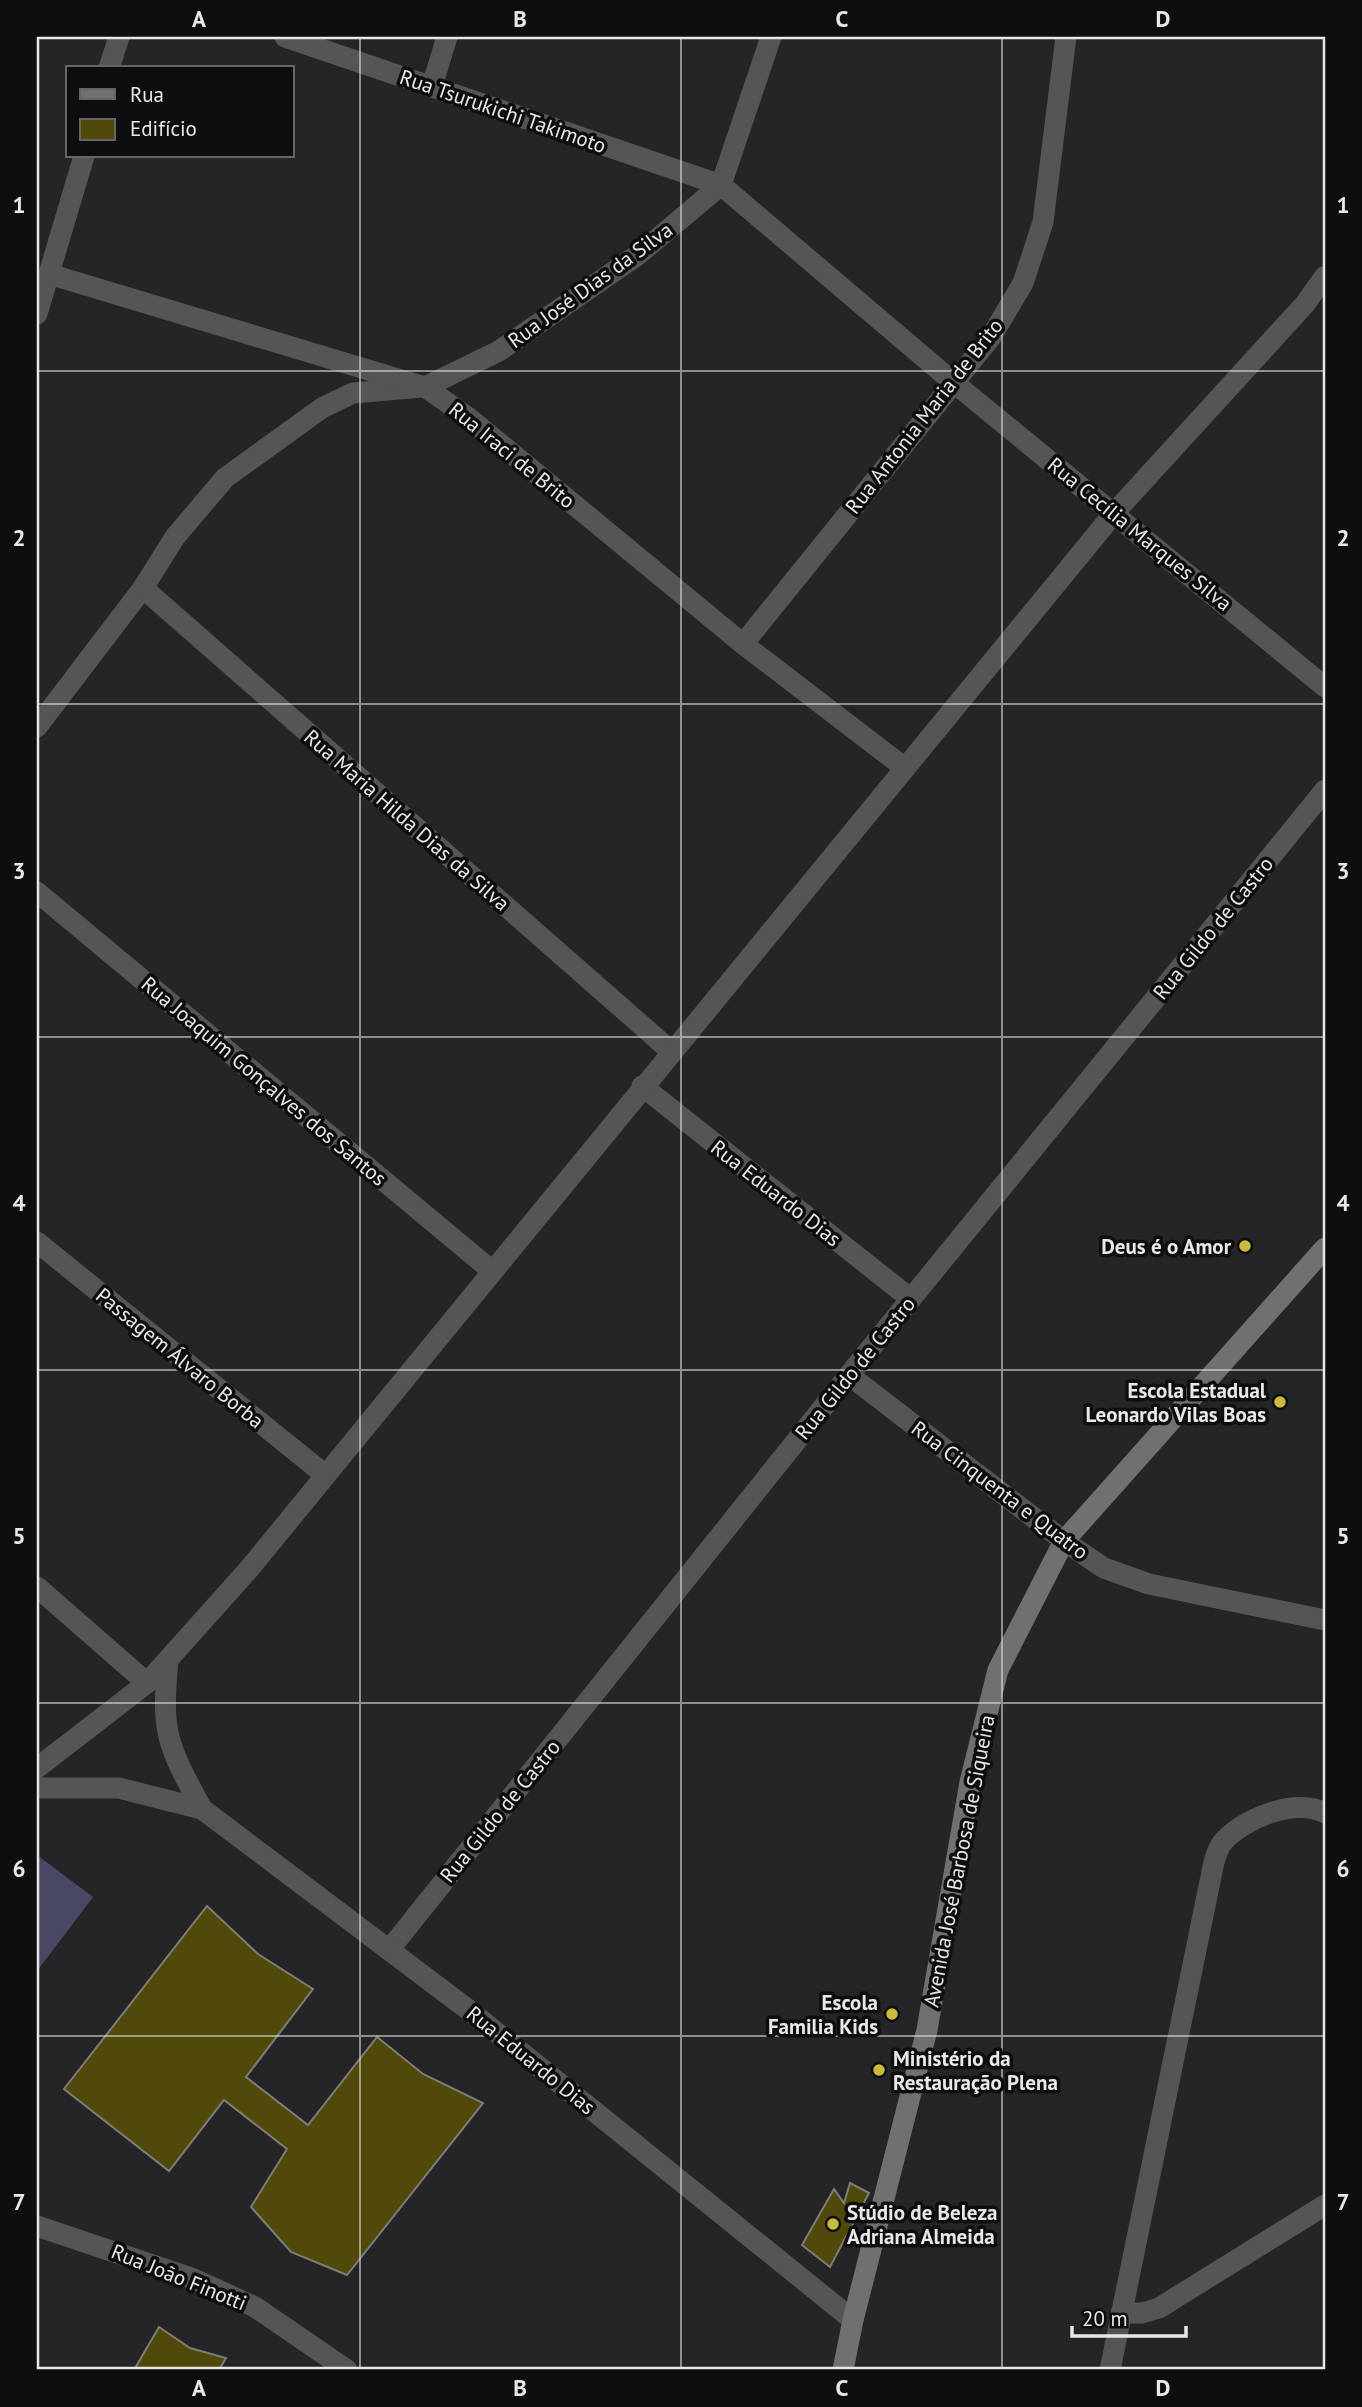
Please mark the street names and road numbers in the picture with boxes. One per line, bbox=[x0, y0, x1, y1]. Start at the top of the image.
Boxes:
street label: Rua Tsurukichi Takimoto bbox=[396, 63, 610, 159]
street label: Rua José Dias da Silva bbox=[502, 216, 678, 354]
street label: Rua Antonia Maria de Brito bbox=[839, 313, 1009, 519]
street label: Rua Iraci de Brito bbox=[443, 396, 581, 514]
street label: Rua Cecília Marques Silva bbox=[1042, 451, 1238, 617]
street label: Rua Maria Hilda Dias da Silva bbox=[299, 723, 515, 917]
street label: Rua Gildo de Castro bbox=[1147, 851, 1279, 1005]
street label: Rua Joaquim Gonçalves dos Santos bbox=[136, 970, 392, 1192]
street label: Rua Eduardo Dias bbox=[705, 1134, 847, 1252]
street label: Passagem Álvaro Borba bbox=[90, 1282, 270, 1434]
street label: Rua Gildo de Castro bbox=[789, 1291, 921, 1445]
street label: Rua Cinquenta e Quatro bbox=[906, 1415, 1094, 1565]
street label: Avenida José Barbosa de Siqueira bbox=[917, 1713, 1001, 2009]
street label: Rua Gildo de Castro bbox=[434, 1734, 566, 1888]
street label: Rua Eduardo Dias bbox=[461, 2000, 601, 2120]
street label: Rua João Finotti bbox=[107, 2238, 251, 2316]

